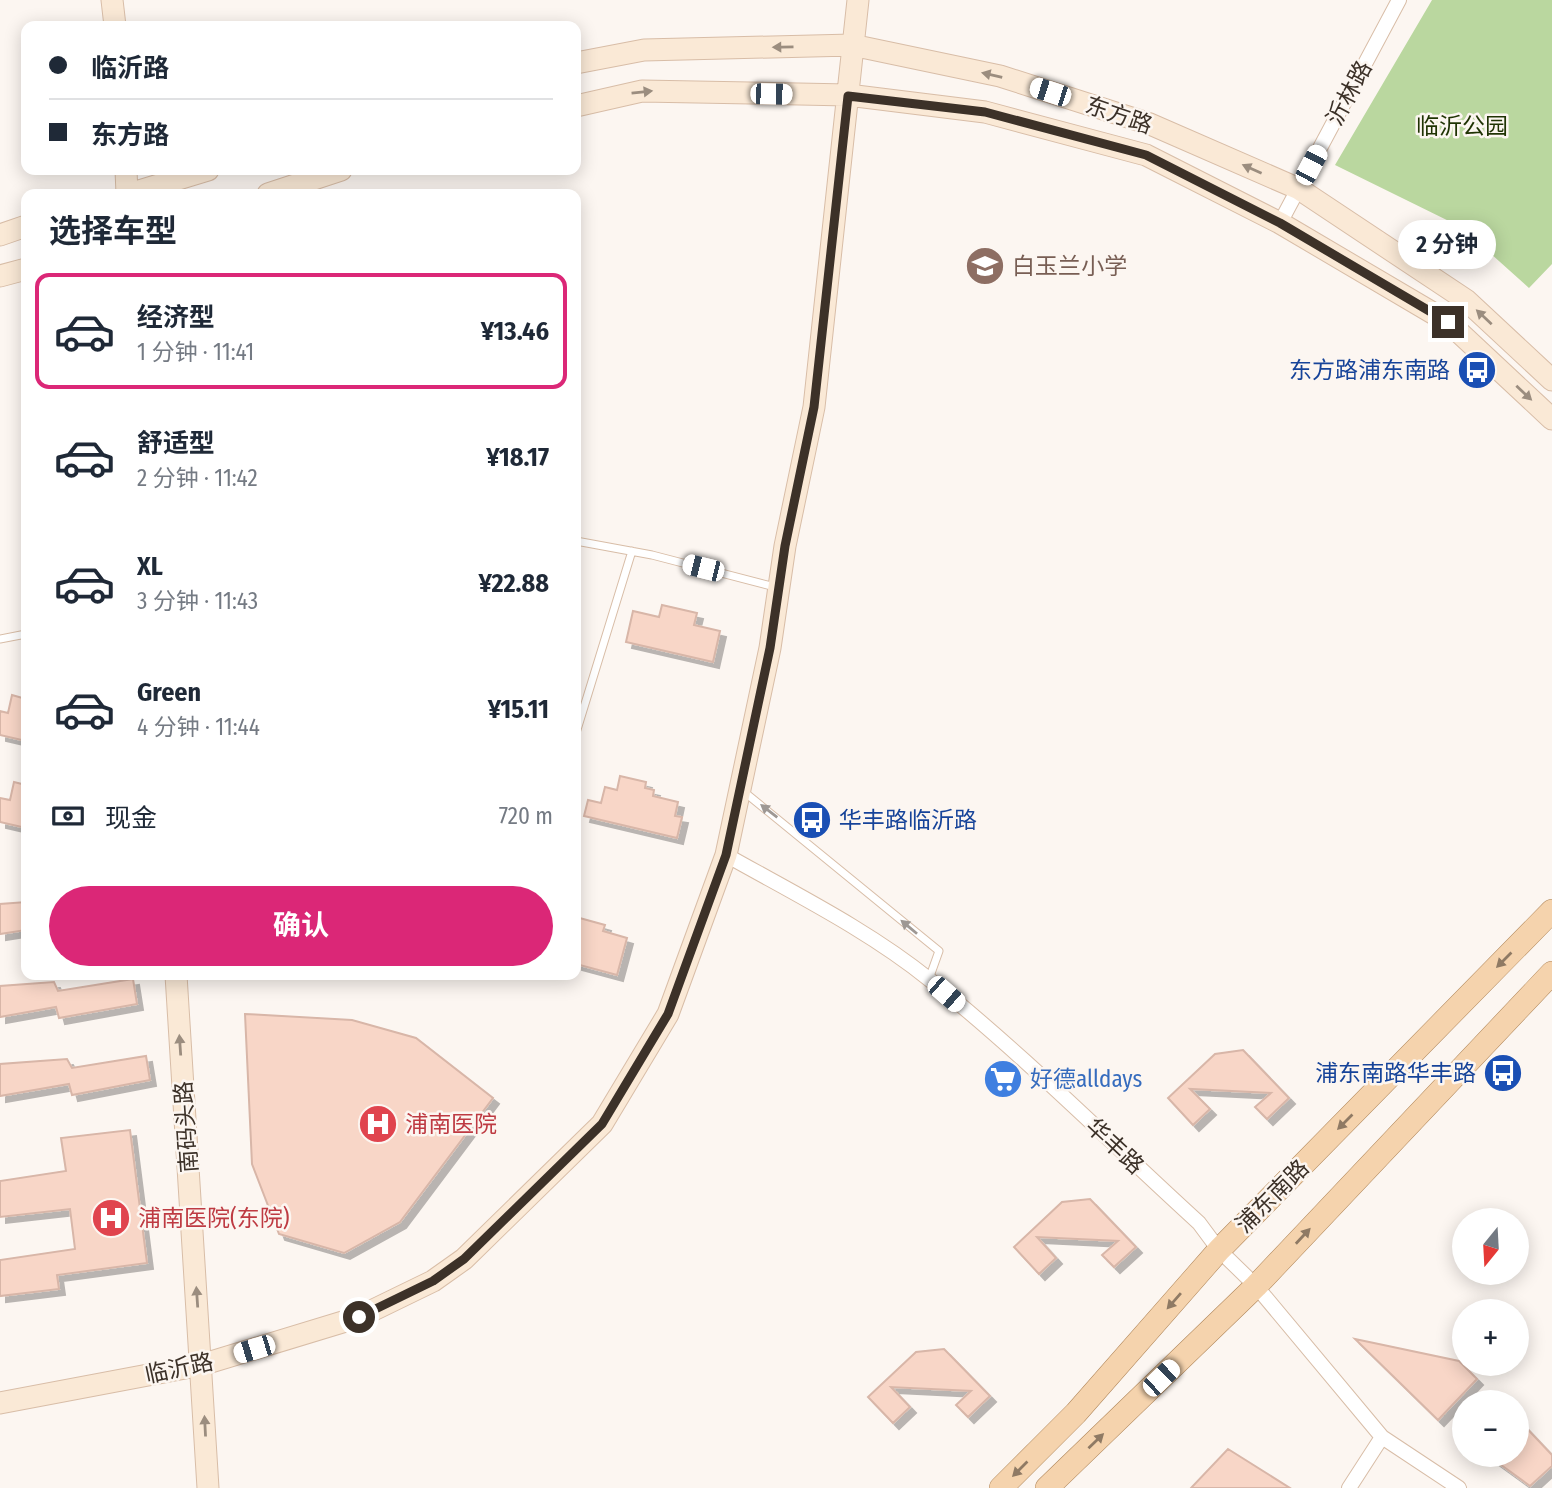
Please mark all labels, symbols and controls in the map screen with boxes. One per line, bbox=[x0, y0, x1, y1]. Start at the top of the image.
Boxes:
one-way arrow bbox=[772, 41, 794, 52]
text: 临沂路 bbox=[91, 53, 169, 84]
street label: 沂林路 bbox=[1320, 56, 1378, 130]
one-way arrow bbox=[981, 69, 1003, 80]
car bbox=[1027, 76, 1074, 108]
car bbox=[750, 83, 793, 105]
one-way arrow bbox=[632, 87, 654, 98]
street label: 东方路 bbox=[1082, 91, 1156, 139]
park label: 临沂公园 bbox=[1416, 112, 1508, 140]
text: 东方路 bbox=[91, 120, 169, 151]
car bbox=[1292, 142, 1331, 188]
one-way arrow bbox=[1242, 163, 1262, 175]
text: 选择车型 bbox=[49, 212, 177, 250]
callout: 2 分钟 bbox=[1399, 220, 1497, 270]
text: 2 分钟 bbox=[1416, 230, 1478, 258]
school or university icon: 白玉兰小学 bbox=[964, 245, 1006, 287]
place label: 白玉兰小学 bbox=[1012, 252, 1127, 280]
icon: car bbox=[53, 300, 116, 363]
text: 经济型 bbox=[137, 302, 215, 333]
route end bbox=[1432, 306, 1464, 338]
one-way arrow bbox=[1476, 309, 1493, 325]
text: ¥13.46 bbox=[481, 316, 549, 347]
text: 1 分钟 · 11:41 bbox=[137, 338, 254, 366]
bus stop icon: 东方路浦东南路 bbox=[1456, 349, 1498, 391]
place label: 东方路浦东南路 bbox=[1289, 356, 1450, 384]
one-way arrow bbox=[1515, 385, 1533, 401]
icon: car bbox=[53, 426, 116, 489]
text: 舒适型 bbox=[137, 428, 215, 459]
text: ¥18.17 bbox=[486, 442, 549, 473]
text: 2 分钟 · 11:42 bbox=[137, 464, 258, 492]
text: XL bbox=[137, 551, 163, 582]
icon: car bbox=[53, 552, 116, 615]
car bbox=[681, 553, 726, 583]
text: ¥22.88 bbox=[478, 568, 549, 599]
text: 3 分钟 · 11:43 bbox=[137, 587, 258, 615]
text: Green bbox=[137, 677, 201, 708]
icon: car bbox=[53, 678, 116, 741]
text: ¥15.11 bbox=[488, 694, 549, 725]
text: 4 分钟 · 11:44 bbox=[137, 713, 260, 741]
icon: cash bbox=[49, 797, 87, 835]
bus stop icon: 华丰路临沂路 bbox=[791, 799, 833, 841]
text: 720 m bbox=[499, 802, 553, 830]
text: 现金 bbox=[105, 803, 157, 834]
one-way arrow bbox=[760, 804, 777, 819]
place label: 华丰路临沂路 bbox=[839, 806, 977, 834]
button: 确认 bbox=[49, 886, 553, 966]
one-way arrow bbox=[901, 920, 918, 935]
one-way arrow bbox=[1497, 951, 1513, 968]
car bbox=[924, 972, 969, 1016]
one-way arrow bbox=[174, 1034, 185, 1056]
bus stop icon: 浦东南路华丰路 bbox=[1482, 1052, 1524, 1094]
supermarket icon: 好德alldays bbox=[982, 1058, 1024, 1100]
place label: 浦东南路华丰路 bbox=[1315, 1059, 1476, 1087]
place label: 好德alldays bbox=[1030, 1065, 1142, 1093]
street label: 南码头路 bbox=[169, 1080, 203, 1174]
hospital icon: 浦南医院 bbox=[357, 1103, 399, 1145]
place label: 浦南医院 bbox=[405, 1110, 497, 1138]
street label: 华丰路 bbox=[1080, 1112, 1150, 1180]
one-way arrow bbox=[1337, 1113, 1353, 1130]
street label: 浦东南路 bbox=[1230, 1154, 1314, 1238]
hospital icon: 浦南医院(东院) bbox=[90, 1197, 132, 1239]
place label: 浦南医院(东院) bbox=[138, 1204, 290, 1232]
north arrow bbox=[1452, 1208, 1530, 1284]
map controls bbox=[1452, 1208, 1529, 1467]
one-way arrow bbox=[1294, 1228, 1310, 1245]
one-way arrow bbox=[191, 1286, 202, 1308]
one-way arrow bbox=[1166, 1292, 1182, 1310]
button: + bbox=[1452, 1299, 1529, 1376]
route start bbox=[343, 1301, 375, 1333]
car bbox=[231, 1333, 278, 1365]
street label: 临沂路 bbox=[142, 1347, 216, 1389]
car bbox=[1139, 1356, 1184, 1400]
button: − bbox=[1452, 1390, 1529, 1467]
one-way arrow bbox=[199, 1415, 210, 1437]
one-way arrow bbox=[1087, 1433, 1104, 1449]
one-way arrow bbox=[1012, 1460, 1029, 1477]

